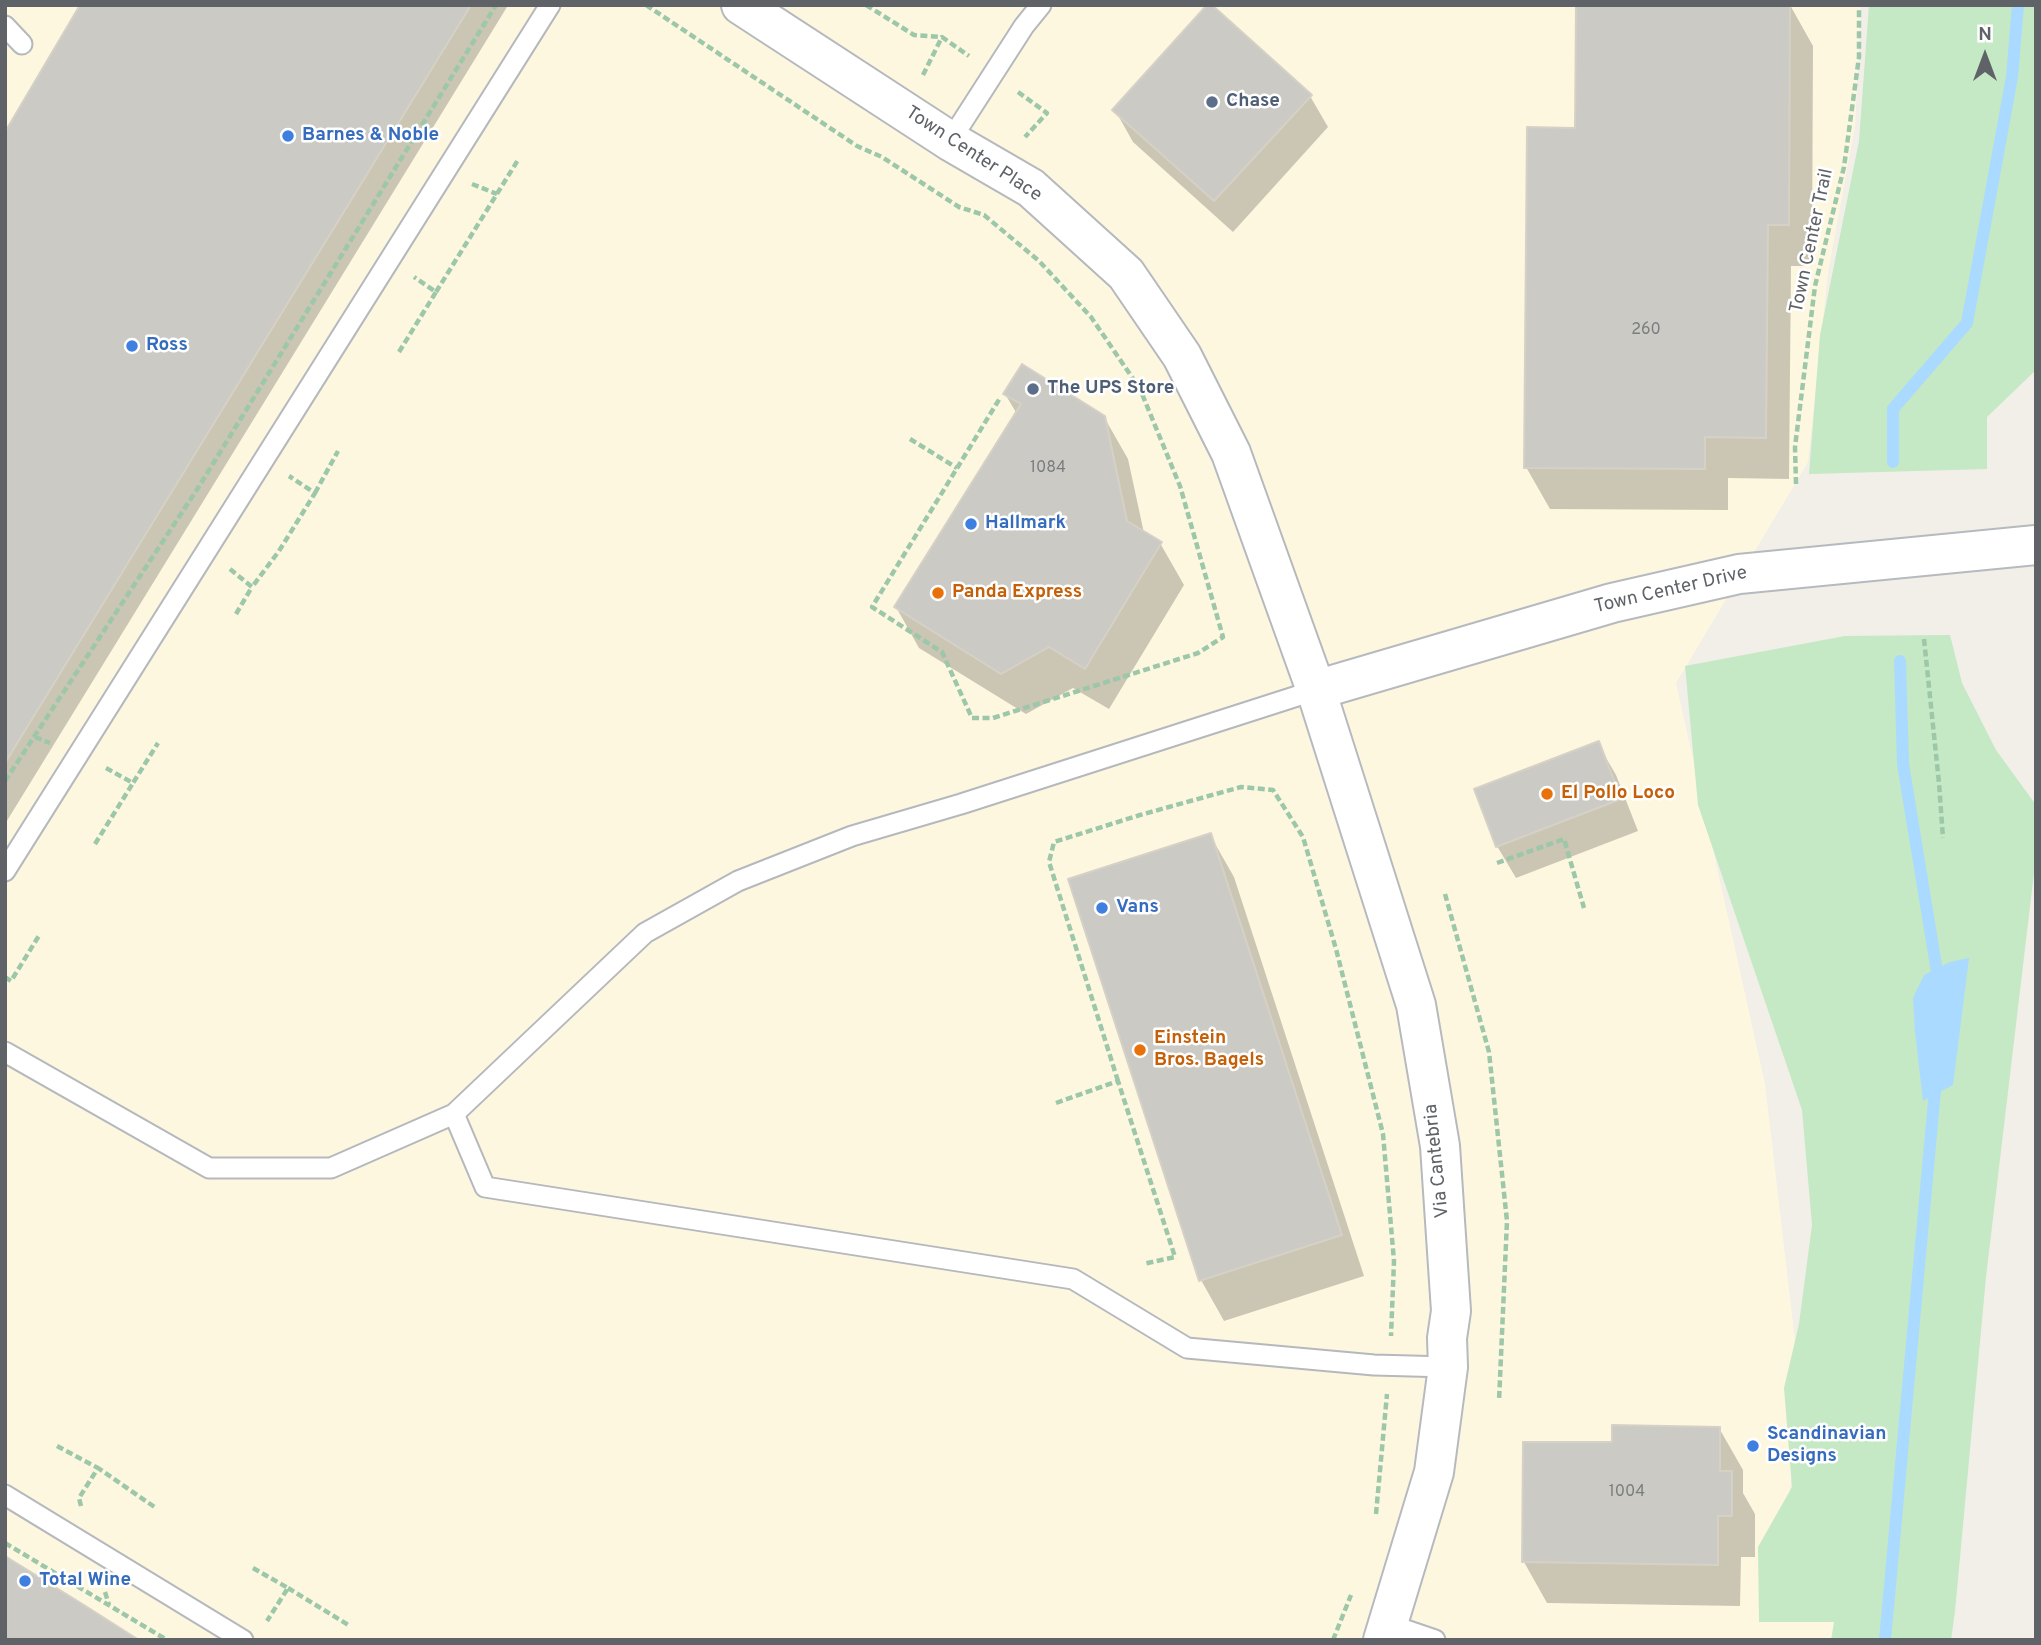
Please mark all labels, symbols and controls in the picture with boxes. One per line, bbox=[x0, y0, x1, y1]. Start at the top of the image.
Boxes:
north arrow bbox=[1950, 21, 2020, 91]
text: N bbox=[1978, 23, 1992, 47]
place label: Chase bbox=[1226, 91, 1280, 113]
marker: Chase bbox=[1204, 94, 1220, 110]
street label: Town Center Place bbox=[900, 102, 1046, 208]
place label: Barnes & Noble bbox=[302, 125, 439, 147]
marker: Barnes & Noble bbox=[280, 128, 296, 144]
street label: Town Center Trail bbox=[1787, 167, 1839, 315]
house number: 260 bbox=[1631, 321, 1661, 341]
place label: Ross bbox=[146, 335, 188, 357]
marker: Ross bbox=[124, 338, 140, 354]
place label: The UPS Store bbox=[1047, 378, 1174, 400]
marker: The UPS Store bbox=[1025, 381, 1041, 397]
house number: 1084 bbox=[1030, 459, 1066, 479]
place label: Hallmark bbox=[985, 513, 1066, 535]
marker: Hallmark bbox=[963, 516, 979, 532]
street label: Town Center Drive bbox=[1592, 562, 1750, 620]
place label: Panda Express bbox=[952, 582, 1082, 604]
marker: Panda Express bbox=[930, 585, 946, 601]
place label: El Pollo Loco bbox=[1561, 783, 1675, 805]
marker: El Pollo Loco bbox=[1539, 786, 1555, 802]
place label: Vans bbox=[1116, 897, 1159, 919]
marker: Vans bbox=[1094, 900, 1110, 916]
place label: Einstein Bros. Bagels bbox=[1154, 1028, 1264, 1072]
marker: Einstein Bros. Bagels bbox=[1132, 1042, 1148, 1058]
street label: Via Cantebria bbox=[1421, 1103, 1455, 1219]
place label: Scandinavian Designs bbox=[1767, 1424, 1886, 1468]
marker: Scandinavian Designs bbox=[1745, 1438, 1761, 1454]
house number: 1004 bbox=[1609, 1483, 1645, 1503]
place label: Total Wine bbox=[39, 1570, 131, 1592]
marker: Total Wine bbox=[17, 1573, 33, 1589]

